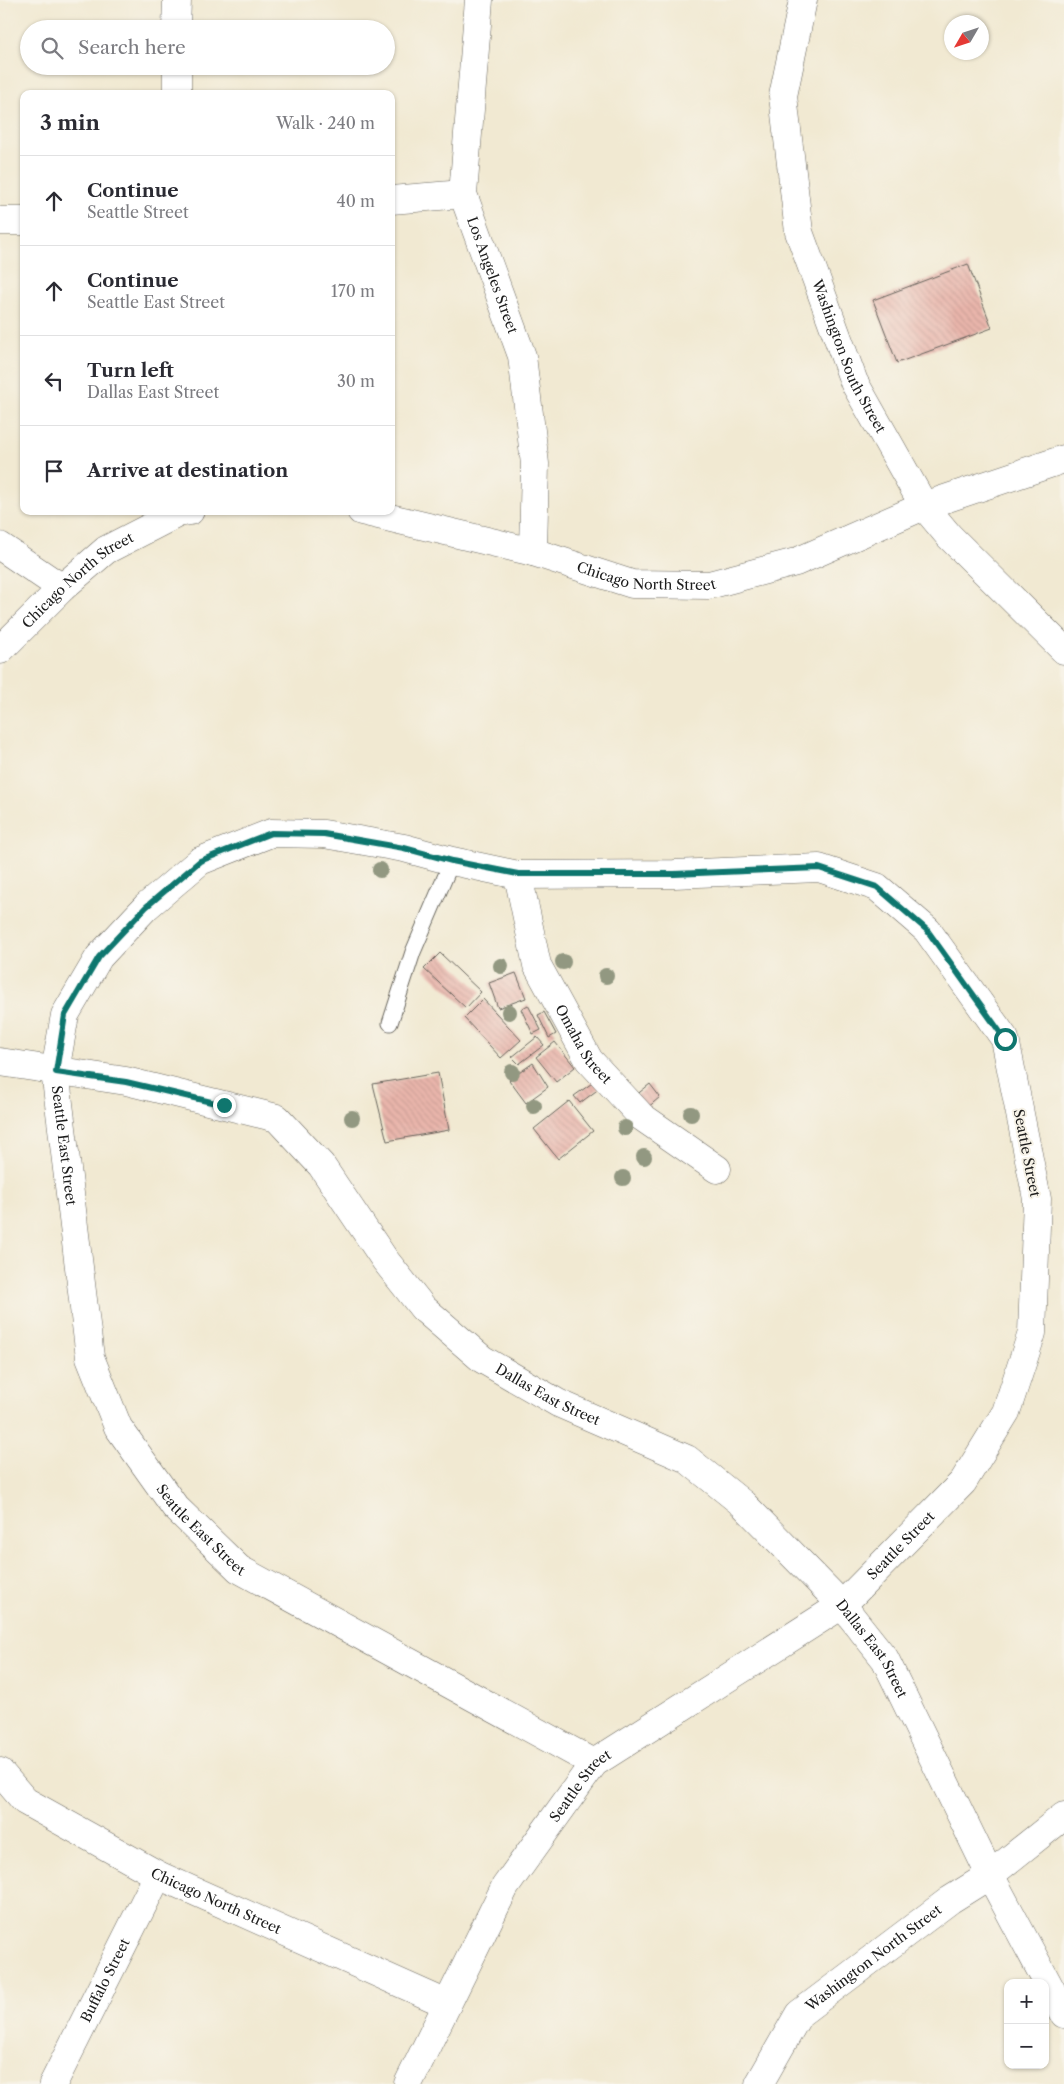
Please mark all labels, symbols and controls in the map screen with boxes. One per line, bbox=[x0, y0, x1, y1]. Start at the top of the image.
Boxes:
north arrow bbox=[944, 15, 989, 60]
search box bbox=[20, 20, 395, 75]
icon: search bbox=[38, 34, 66, 62]
text: Search here bbox=[78, 36, 186, 59]
text: 3 min bbox=[40, 110, 100, 135]
text: Walk · 240 m bbox=[276, 113, 375, 133]
text: Continue bbox=[87, 179, 179, 202]
icon: ahead bbox=[40, 187, 68, 215]
text: 40 m bbox=[336, 191, 375, 211]
text: Seattle Street bbox=[87, 202, 189, 222]
street label: Los Angeles Street bbox=[463, 214, 522, 336]
text: Continue bbox=[87, 269, 179, 292]
street label: Washington South Street bbox=[808, 276, 890, 436]
icon: ahead bbox=[40, 277, 68, 305]
text: 170 m bbox=[331, 281, 375, 301]
text: Seattle East Street bbox=[87, 292, 225, 312]
text: Turn left bbox=[87, 359, 174, 382]
icon: left bbox=[40, 367, 68, 395]
text: 30 m bbox=[337, 371, 375, 391]
text: Dallas East Street bbox=[87, 382, 219, 402]
icon: arrive bbox=[40, 457, 68, 485]
text: Arrive at destination bbox=[87, 459, 288, 482]
street label: Chicago North Street bbox=[18, 528, 137, 632]
street label: Chicago North Street bbox=[575, 558, 718, 594]
street label: Omaha Street bbox=[551, 1001, 616, 1088]
route start bbox=[994, 1028, 1017, 1051]
street label: Seattle East Street bbox=[48, 1084, 80, 1207]
route end bbox=[213, 1094, 236, 1117]
street label: Seattle Street bbox=[1010, 1108, 1044, 1198]
street label: Dallas East Street bbox=[492, 1360, 603, 1429]
street label: Seattle East Street bbox=[153, 1481, 248, 1580]
street label: Seattle Street bbox=[863, 1507, 938, 1583]
street label: Dallas East Street bbox=[832, 1596, 912, 1701]
street label: Seattle Street bbox=[545, 1746, 614, 1826]
street label: Chicago North Street bbox=[147, 1864, 284, 1938]
street label: Washington North Street bbox=[801, 1901, 945, 2015]
street label: Buffalo Street bbox=[76, 1935, 134, 2025]
map controls bbox=[1004, 1979, 1049, 2069]
button: + bbox=[1004, 1979, 1049, 2024]
button: − bbox=[1004, 2024, 1049, 2069]

